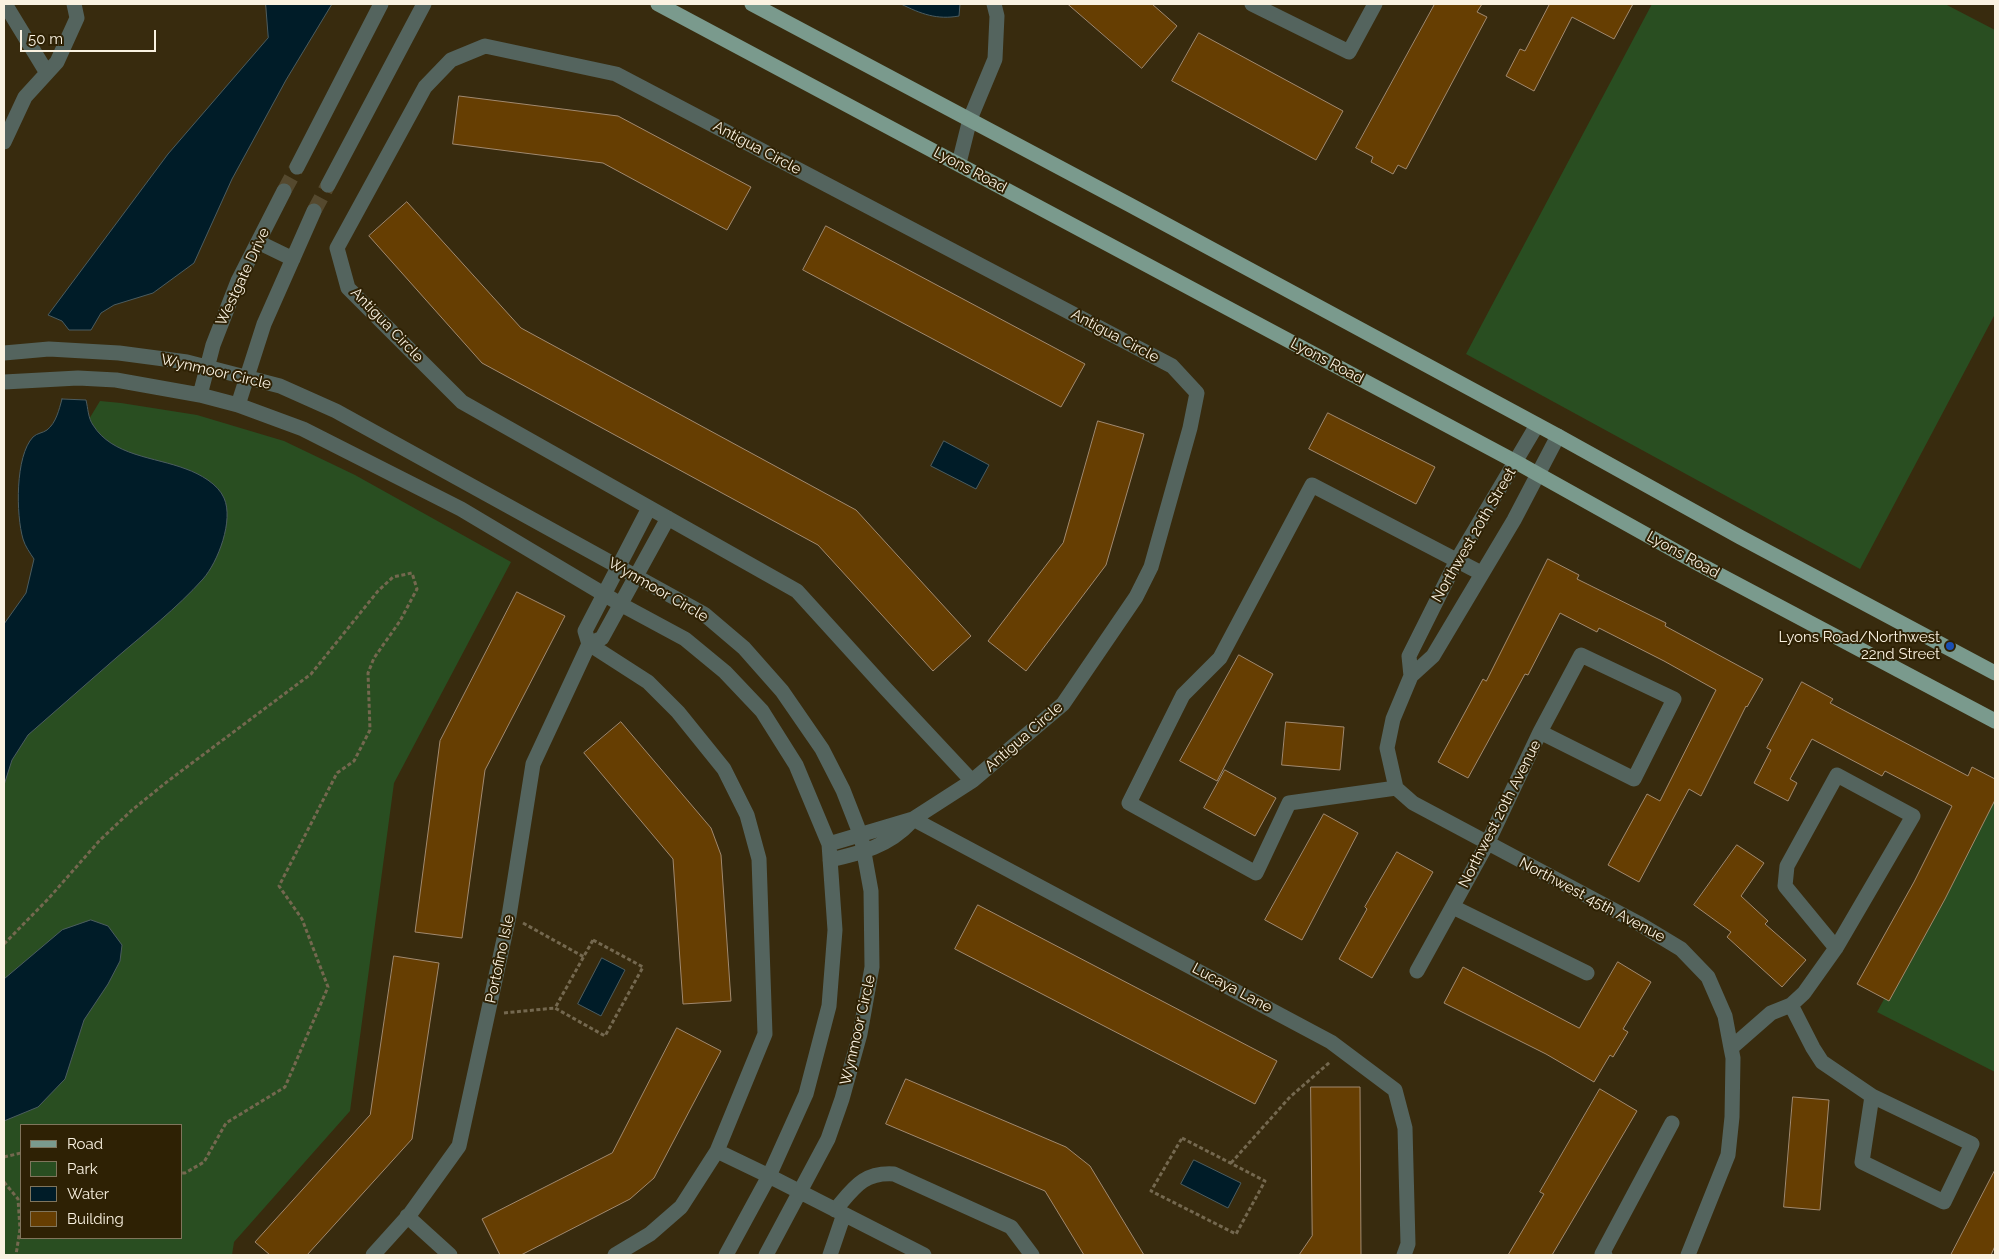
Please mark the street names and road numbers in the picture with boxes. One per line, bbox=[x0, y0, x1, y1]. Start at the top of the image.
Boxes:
street label: Antigua Circle bbox=[710, 117, 804, 179]
street label: Lyons Road bbox=[930, 143, 1010, 197]
street label: Westgate Drive bbox=[212, 225, 274, 329]
street label: Antigua Circle bbox=[347, 284, 427, 366]
street label: Antigua Circle bbox=[1068, 305, 1162, 367]
street label: Lyons Road bbox=[1287, 334, 1367, 388]
street label: Wynmoor Circle bbox=[159, 351, 273, 393]
street label: Northwest 20th Street bbox=[1428, 465, 1520, 605]
street label: Lyons Road bbox=[1644, 528, 1722, 582]
street label: Wynmoor Circle bbox=[605, 554, 711, 626]
street label: Antigua Circle bbox=[981, 698, 1067, 776]
street label: Northwest 20th Avenue bbox=[1455, 737, 1545, 891]
street label: Northwest 45th Avenue bbox=[1516, 854, 1668, 946]
street label: Portofino Isle bbox=[482, 913, 518, 1005]
street label: Lucaya Lane bbox=[1189, 959, 1275, 1017]
street label: Wynmoor Circle bbox=[837, 973, 879, 1087]

